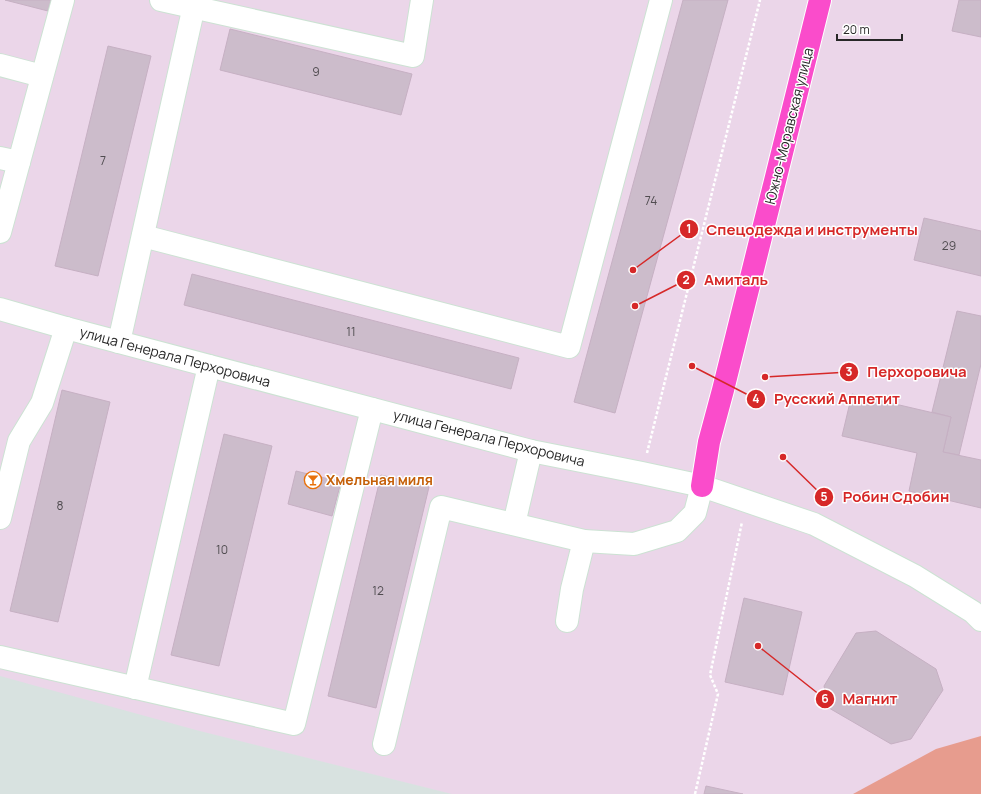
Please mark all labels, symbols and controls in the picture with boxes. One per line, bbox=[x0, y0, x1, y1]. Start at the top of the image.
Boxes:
scale bar bbox=[837, 16, 902, 42]
text: 20 m bbox=[843, 21, 870, 38]
street label: Южно-Моравская улица bbox=[760, 45, 817, 206]
house number: 9 bbox=[312, 63, 320, 80]
house number: 7 bbox=[100, 152, 106, 169]
house number: 74 bbox=[645, 192, 657, 209]
callout: Спецодежда и инструменты bbox=[679, 216, 926, 243]
text: Спецодежда и инструменты bbox=[706, 219, 918, 240]
text: 1 bbox=[686, 220, 692, 237]
house number: 29 bbox=[942, 237, 956, 254]
callout: Амиталь bbox=[676, 267, 776, 294]
text: Амиталь bbox=[704, 269, 768, 290]
text: 2 bbox=[682, 271, 690, 288]
street label: улица Генерала Перхоровича bbox=[78, 322, 273, 391]
house number: 11 bbox=[346, 323, 356, 340]
callout: Перхоровича bbox=[839, 358, 975, 385]
text: Перхоровича bbox=[867, 361, 967, 382]
text: 3 bbox=[846, 363, 853, 380]
callout: Русский Аппетит bbox=[746, 386, 909, 413]
text: Русский Аппетит bbox=[774, 388, 900, 409]
text: 4 bbox=[752, 390, 760, 407]
street label: улица Генерала Перхоровича bbox=[391, 404, 587, 471]
bar icon: Хмельная миля bbox=[303, 470, 323, 490]
place label: Хмельная миля bbox=[326, 470, 433, 489]
callout: Робин Сдобин bbox=[814, 483, 957, 510]
text: Робин Сдобин bbox=[843, 486, 949, 507]
text: 5 bbox=[820, 488, 828, 505]
house number: 8 bbox=[57, 497, 64, 514]
house number: 10 bbox=[216, 541, 228, 558]
house number: 12 bbox=[372, 582, 384, 599]
callout: Магнит bbox=[815, 685, 906, 712]
text: Магнит bbox=[842, 688, 898, 709]
text: 6 bbox=[821, 690, 829, 707]

